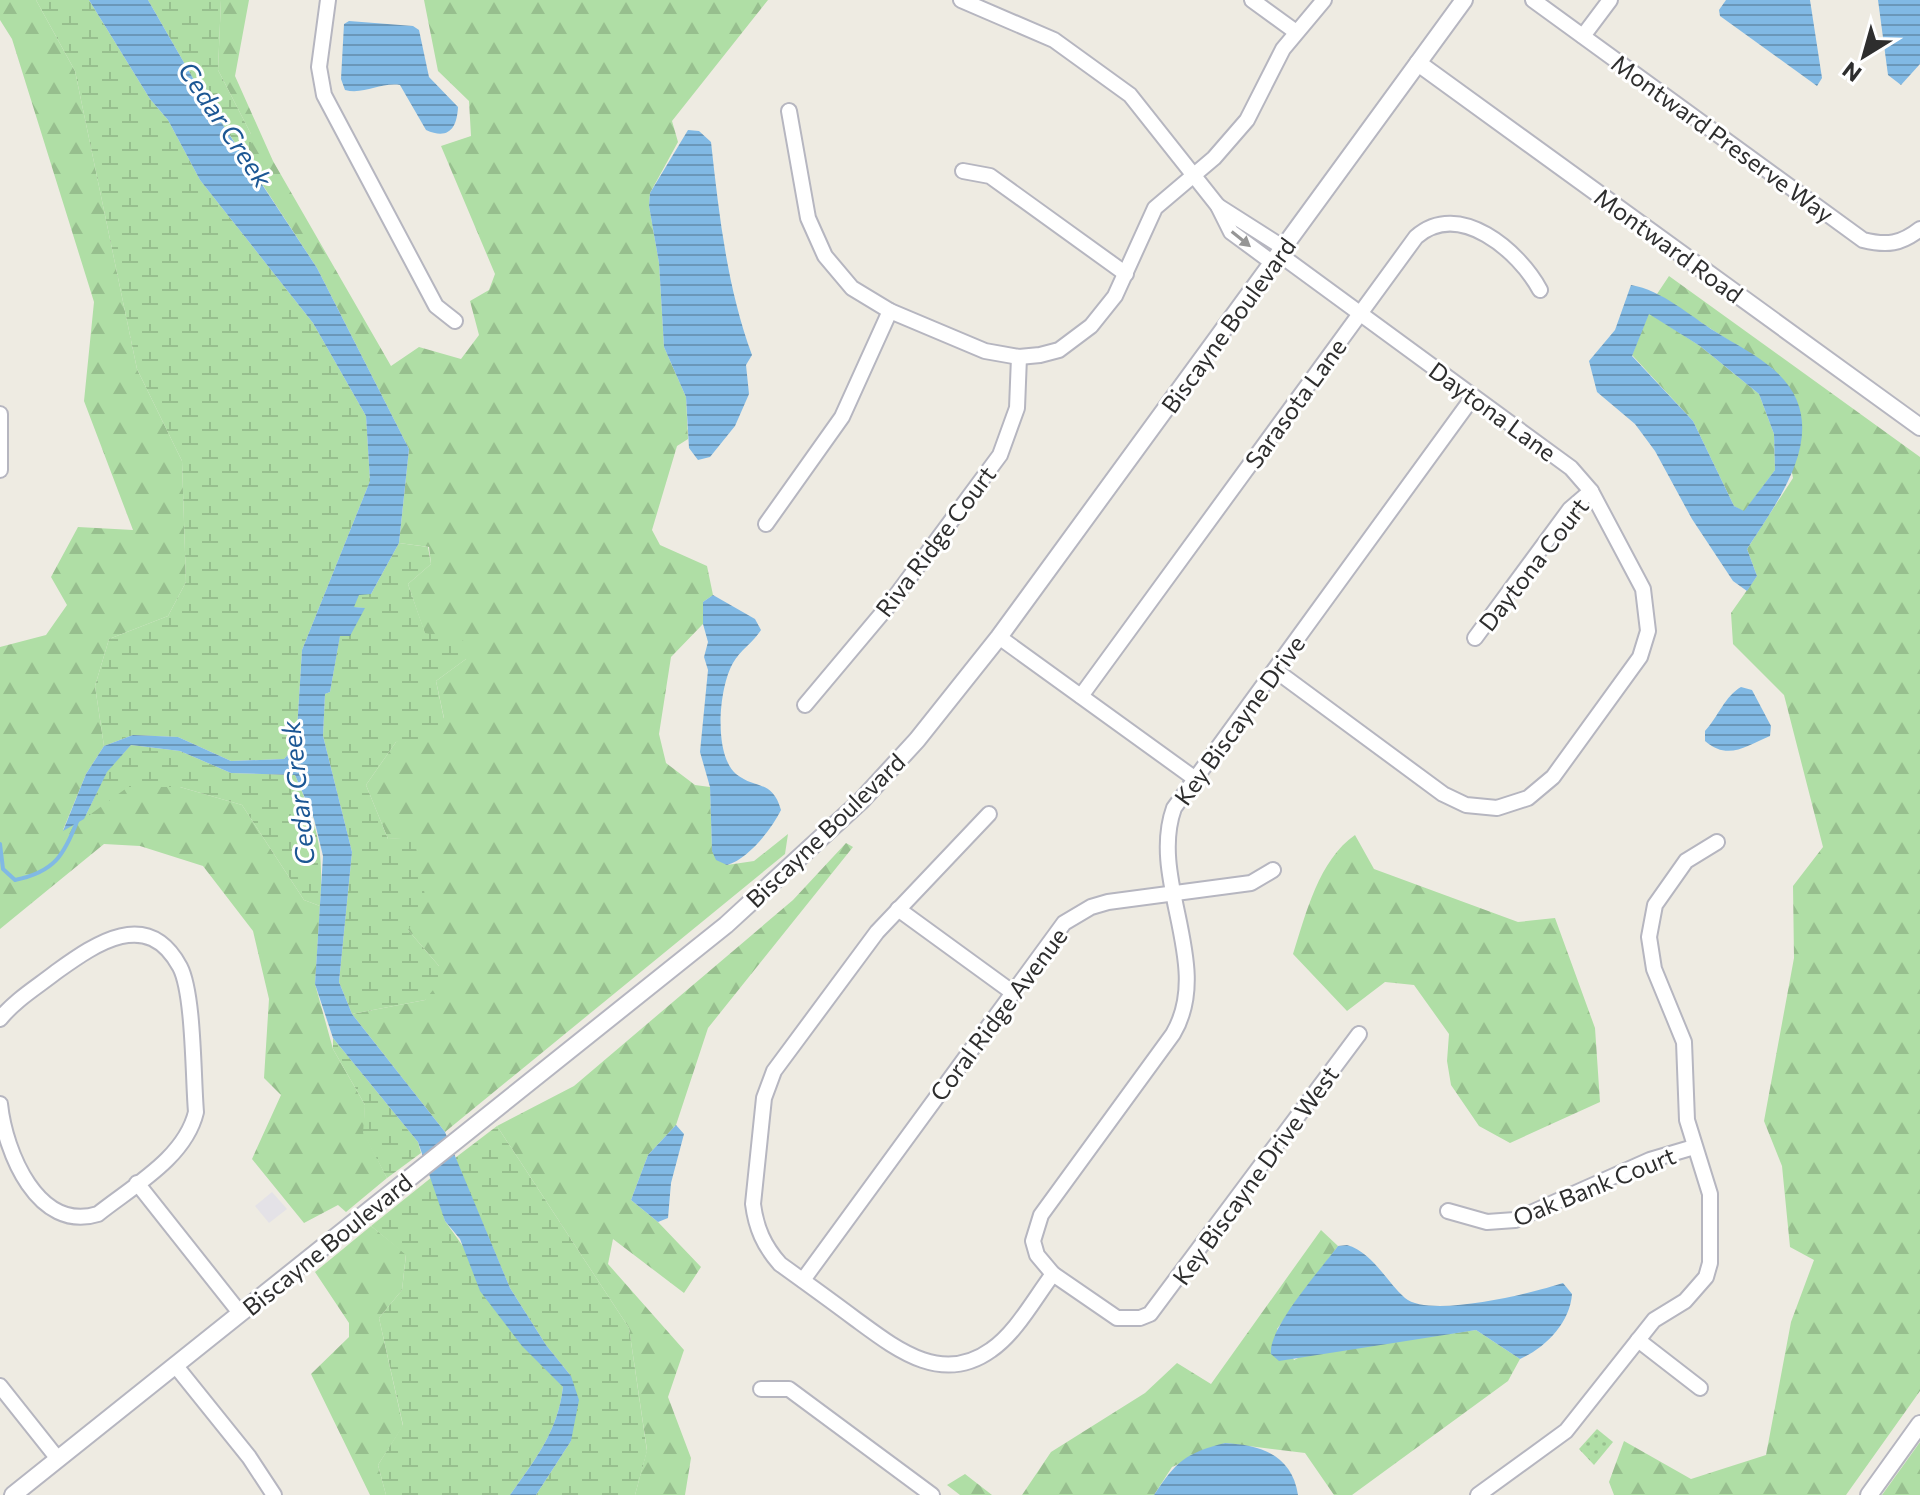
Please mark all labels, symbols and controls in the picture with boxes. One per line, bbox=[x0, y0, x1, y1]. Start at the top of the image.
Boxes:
north arrow bbox=[1824, 16, 1904, 96]
street label: Montward Preserve Way bbox=[1606, 48, 1840, 228]
water label: Cedar Creek bbox=[173, 55, 280, 193]
text: N bbox=[1837, 57, 1866, 88]
street label: Montward Road bbox=[1589, 182, 1749, 308]
one-way arrow bbox=[1231, 230, 1251, 246]
street label: Biscayne Boulevard bbox=[1155, 232, 1301, 418]
street label: Sarasota Lane bbox=[1238, 332, 1352, 474]
street label: Daytona Lane bbox=[1424, 355, 1562, 467]
street label: Riva Ridge Court bbox=[869, 460, 1001, 622]
street label: Daytona Court bbox=[1472, 492, 1594, 636]
street label: Key Biscayne Drive bbox=[1168, 629, 1310, 811]
water label: Cedar Creek bbox=[274, 718, 320, 867]
street label: Biscayne Boulevard bbox=[740, 747, 910, 913]
street label: Coral Ridge Avenue bbox=[923, 922, 1073, 1106]
street label: Key Biscayne Drive West bbox=[1166, 1060, 1344, 1290]
street label: Oak Bank Court bbox=[1508, 1140, 1680, 1232]
street label: Biscayne Boulevard bbox=[236, 1167, 418, 1321]

